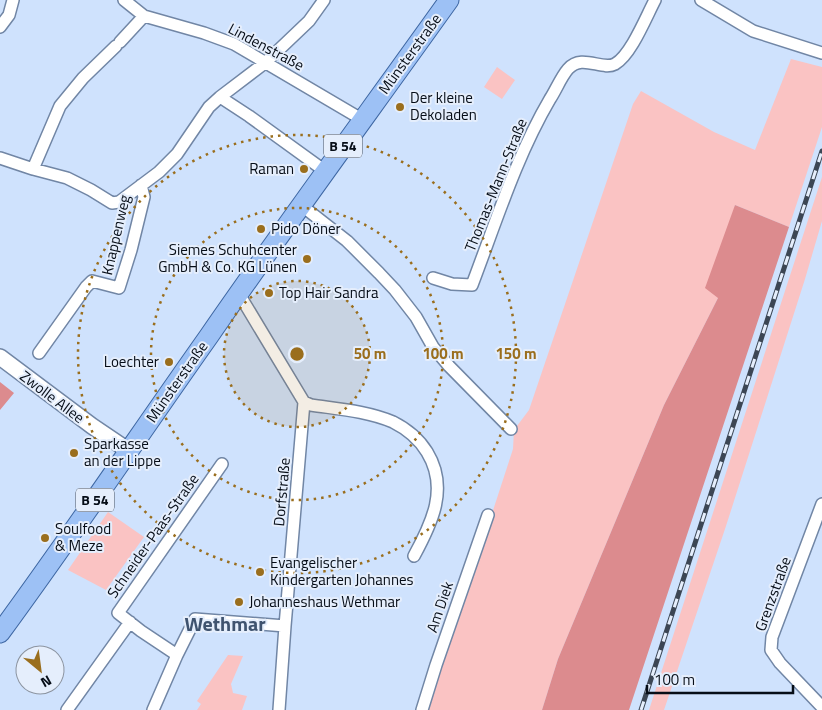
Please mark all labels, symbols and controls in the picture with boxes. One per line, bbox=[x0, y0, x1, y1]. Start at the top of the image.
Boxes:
street label: Münsterstraße bbox=[372, 9, 447, 99]
street label: Lindenstraße bbox=[224, 17, 308, 76]
place label: Der kleine Dekoladen bbox=[410, 86, 477, 126]
marker: Der kleine Dekoladen bbox=[394, 101, 406, 113]
street label: Thomas-Mann-Straße bbox=[458, 115, 533, 255]
road number: B 54 bbox=[324, 134, 362, 158]
place label: Raman bbox=[249, 157, 294, 180]
marker: Raman bbox=[298, 163, 310, 175]
street label: Knappenweg bbox=[95, 192, 136, 277]
place label: Pido Döner bbox=[271, 217, 341, 240]
marker: Pido Döner bbox=[255, 223, 267, 235]
place label: Siemes Schuhcenter GmbH & Co. KG Lünen bbox=[158, 238, 297, 278]
marker: Siemes Schuhcenter GmbH & Co. KG Lünen bbox=[301, 253, 313, 265]
place label: Top Hair Sandra bbox=[279, 281, 379, 304]
marker: Top Hair Sandra bbox=[263, 287, 275, 299]
street label: Münsterstraße bbox=[140, 336, 213, 427]
text: 50 m bbox=[354, 342, 386, 365]
text: 100 m bbox=[422, 342, 464, 365]
text: 150 m bbox=[495, 342, 537, 365]
centre of rings bbox=[288, 345, 306, 363]
place label: Loechter bbox=[104, 350, 159, 373]
marker: Loechter bbox=[163, 356, 175, 368]
street label: Zwolle Allee bbox=[15, 365, 90, 429]
place label: Sparkasse an der Lippe bbox=[84, 432, 161, 472]
marker: Sparkasse an der Lippe bbox=[68, 447, 80, 459]
street label: Dorfstraße bbox=[267, 457, 296, 527]
street label: Schneider-Paas-Straße bbox=[101, 469, 204, 603]
road number: B 54 bbox=[76, 488, 114, 512]
place label: Soulfood & Meze bbox=[55, 517, 111, 557]
marker: Soulfood & Meze bbox=[39, 532, 51, 544]
place label: Evangelischer Kindergarten Johannes bbox=[270, 551, 414, 591]
street label: Grenzstraße bbox=[748, 553, 797, 634]
marker: Evangelischer Kindergarten Johannes bbox=[254, 566, 266, 578]
street label: Am Diek bbox=[420, 578, 459, 635]
place label: Johanneshaus Wethmar bbox=[249, 590, 400, 613]
marker: Johanneshaus Wethmar bbox=[233, 596, 245, 608]
district label: Wethmar bbox=[184, 608, 266, 639]
north arrow bbox=[15, 645, 65, 695]
scale bar bbox=[647, 662, 793, 694]
text: 100 m bbox=[654, 668, 695, 691]
text: N bbox=[37, 670, 56, 693]

